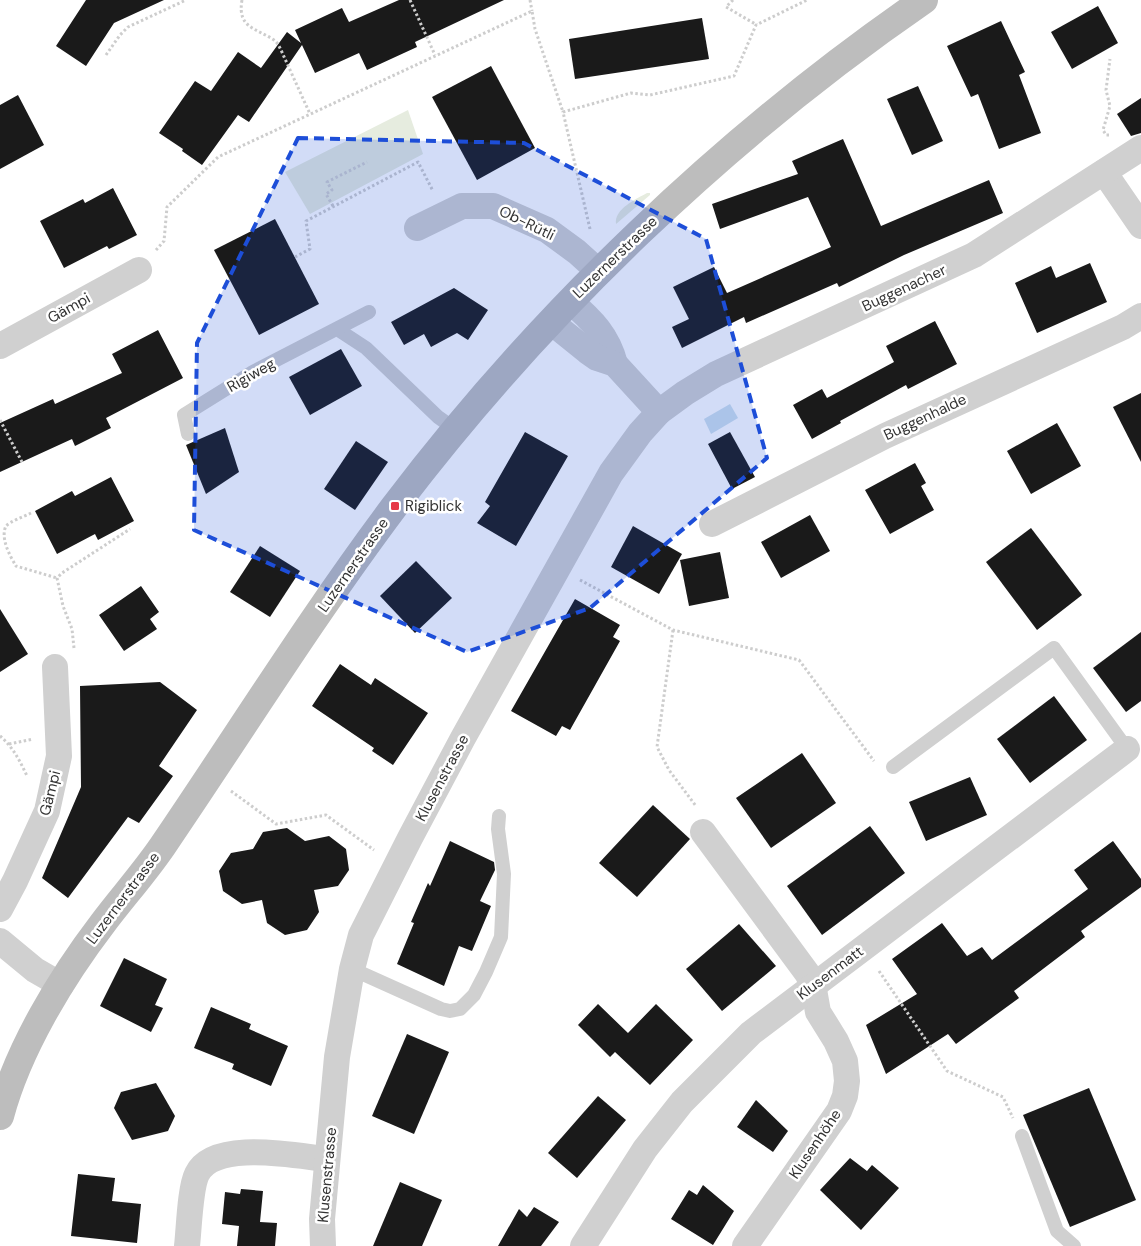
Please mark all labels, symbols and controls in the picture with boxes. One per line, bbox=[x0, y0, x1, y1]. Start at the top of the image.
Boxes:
street label: Ob-Rütli bbox=[496, 201, 558, 245]
street label: Luzernerstrasse bbox=[568, 211, 662, 303]
street label: Buggenacher bbox=[859, 260, 950, 316]
street label: Gämpi bbox=[44, 288, 94, 328]
street label: Rigiweg bbox=[223, 353, 279, 397]
street label: Buggenhalde bbox=[880, 389, 970, 445]
place label: Rigiblick bbox=[405, 496, 462, 516]
marker: Rigiblick bbox=[389, 500, 401, 512]
street label: Luzernerstrasse bbox=[313, 514, 393, 616]
street label: Klusenstrasse bbox=[411, 731, 473, 825]
street label: Gämpi bbox=[35, 768, 65, 818]
street label: Luzernerstrasse bbox=[82, 848, 164, 948]
street label: Klusenmatt bbox=[793, 941, 867, 1005]
street label: Klusenhöhe bbox=[784, 1105, 846, 1183]
street label: Klusenstrasse bbox=[313, 1126, 341, 1224]

